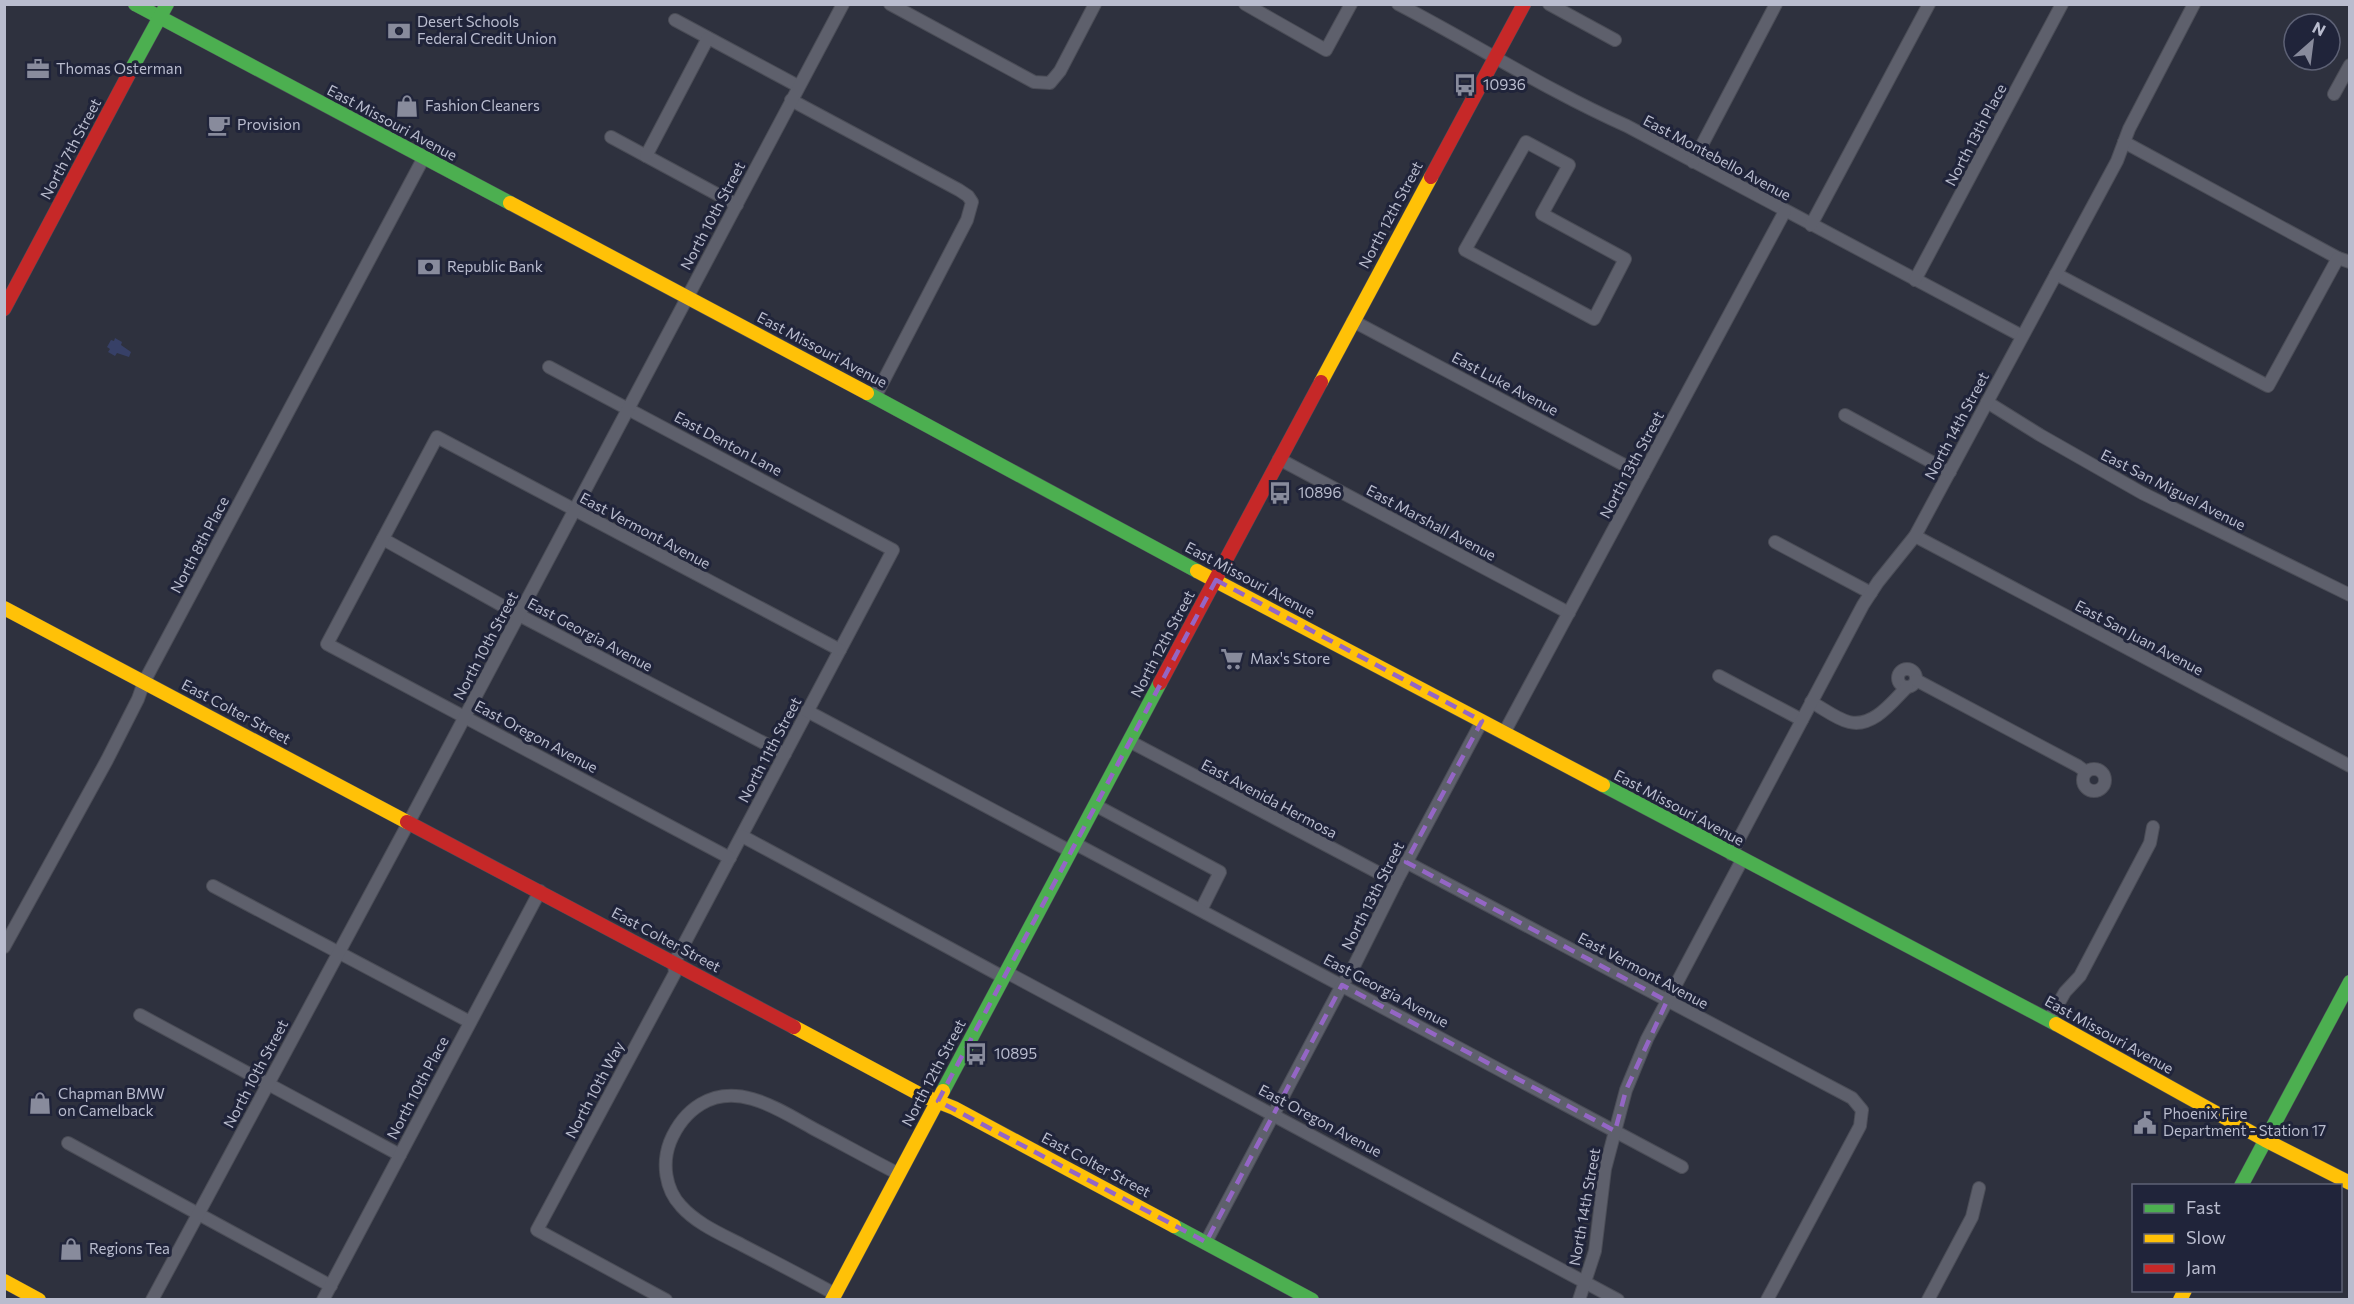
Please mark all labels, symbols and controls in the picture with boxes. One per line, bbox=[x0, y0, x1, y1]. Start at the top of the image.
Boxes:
place label: Desert Schools Federal Credit Union bbox=[417, 12, 557, 47]
north arrow bbox=[2282, 12, 2342, 72]
text: N bbox=[2310, 17, 2329, 40]
bank icon: Desert Schools Federal Credit Union bbox=[386, 18, 412, 44]
office icon: Thomas Osterman bbox=[25, 56, 51, 82]
place label: Thomas Osterman bbox=[56, 59, 182, 77]
bus stop icon: 10936 bbox=[1452, 72, 1478, 98]
place label: 10936 bbox=[1483, 75, 1526, 93]
street label: East Missouri Avenue bbox=[324, 80, 461, 164]
street label: North 13th Place bbox=[1941, 80, 2010, 189]
shop icon: Fashion Cleaners bbox=[394, 93, 420, 119]
street label: North 7th Street bbox=[36, 95, 104, 202]
place label: Fashion Cleaners bbox=[425, 96, 540, 114]
street label: East Montebello Avenue bbox=[1641, 111, 1794, 204]
cafe icon: Provision bbox=[206, 112, 232, 138]
place label: Provision bbox=[237, 115, 301, 133]
street label: North 10th Street bbox=[676, 158, 748, 273]
street label: North 12th Street bbox=[1354, 158, 1426, 271]
bank icon: Republic Bank bbox=[416, 254, 442, 280]
place label: Republic Bank bbox=[447, 257, 543, 275]
street label: East Missouri Avenue bbox=[754, 307, 891, 391]
street label: East Luke Avenue bbox=[1449, 347, 1562, 419]
street label: North 14th Street bbox=[1920, 369, 1992, 482]
street label: East Denton Lane bbox=[671, 407, 786, 479]
street label: North 13th Street bbox=[1595, 408, 1667, 521]
street label: East San Miguel Avenue bbox=[2098, 445, 2249, 533]
bus stop icon: 10896 bbox=[1267, 480, 1293, 506]
street label: East Marshall Avenue bbox=[1364, 480, 1499, 564]
place label: 10896 bbox=[1298, 483, 1342, 501]
street label: East Vermont Avenue bbox=[577, 488, 714, 572]
street label: North 8th Place bbox=[166, 493, 232, 596]
street label: East Missouri Avenue bbox=[1182, 537, 1319, 621]
street label: North 12th Street bbox=[1126, 587, 1198, 700]
street label: North 10th Street bbox=[449, 588, 521, 703]
street label: East Georgia Avenue bbox=[525, 594, 656, 675]
street label: East San Juan Avenue bbox=[2072, 596, 2207, 679]
supermarket icon: Max's Store bbox=[1219, 646, 1245, 672]
place label: Max's Store bbox=[1250, 649, 1330, 667]
street label: East Colter Street bbox=[179, 675, 294, 747]
street label: North 11th Street bbox=[734, 694, 804, 805]
street label: East Oregon Avenue bbox=[472, 696, 601, 776]
street label: East Avenida Hermosa bbox=[1198, 755, 1340, 842]
street label: East Missouri Avenue bbox=[1611, 765, 1748, 849]
street label: North 13th Street bbox=[1337, 839, 1407, 953]
street label: East Colter Street bbox=[609, 903, 724, 975]
street label: East Vermont Avenue bbox=[1575, 928, 1712, 1012]
street label: East Georgia Avenue bbox=[1321, 950, 1452, 1031]
street label: East Missouri Avenue bbox=[2042, 991, 2177, 1077]
street label: North 10th Street bbox=[219, 1016, 291, 1131]
street label: North 12th Street bbox=[897, 1016, 969, 1129]
street label: North 10th Place bbox=[382, 1033, 452, 1142]
street label: North 10th Way bbox=[561, 1038, 627, 1141]
bus stop icon: 10895 bbox=[963, 1041, 989, 1067]
place label: 10895 bbox=[994, 1044, 1037, 1062]
street label: East Oregon Avenue bbox=[1256, 1080, 1385, 1160]
place label: Chapman BMW on Camelback bbox=[58, 1084, 165, 1119]
shop icon: Chapman BMW on Camelback bbox=[27, 1090, 53, 1116]
place label: Phoenix Fire Department - Station 17 bbox=[2163, 1104, 2326, 1139]
public building icon: Phoenix Fire Department - Station 17 bbox=[2132, 1110, 2158, 1136]
street label: East Colter Street bbox=[1039, 1128, 1154, 1200]
street label: North 14th Street bbox=[1565, 1147, 1603, 1267]
legend bbox=[2132, 1184, 2342, 1292]
text: Fast bbox=[2186, 1196, 2221, 1218]
text: Slow bbox=[2186, 1226, 2226, 1248]
shop icon: Regions Tea bbox=[58, 1236, 84, 1262]
place label: Regions Tea bbox=[89, 1239, 170, 1257]
text: Jam bbox=[2186, 1256, 2216, 1278]

